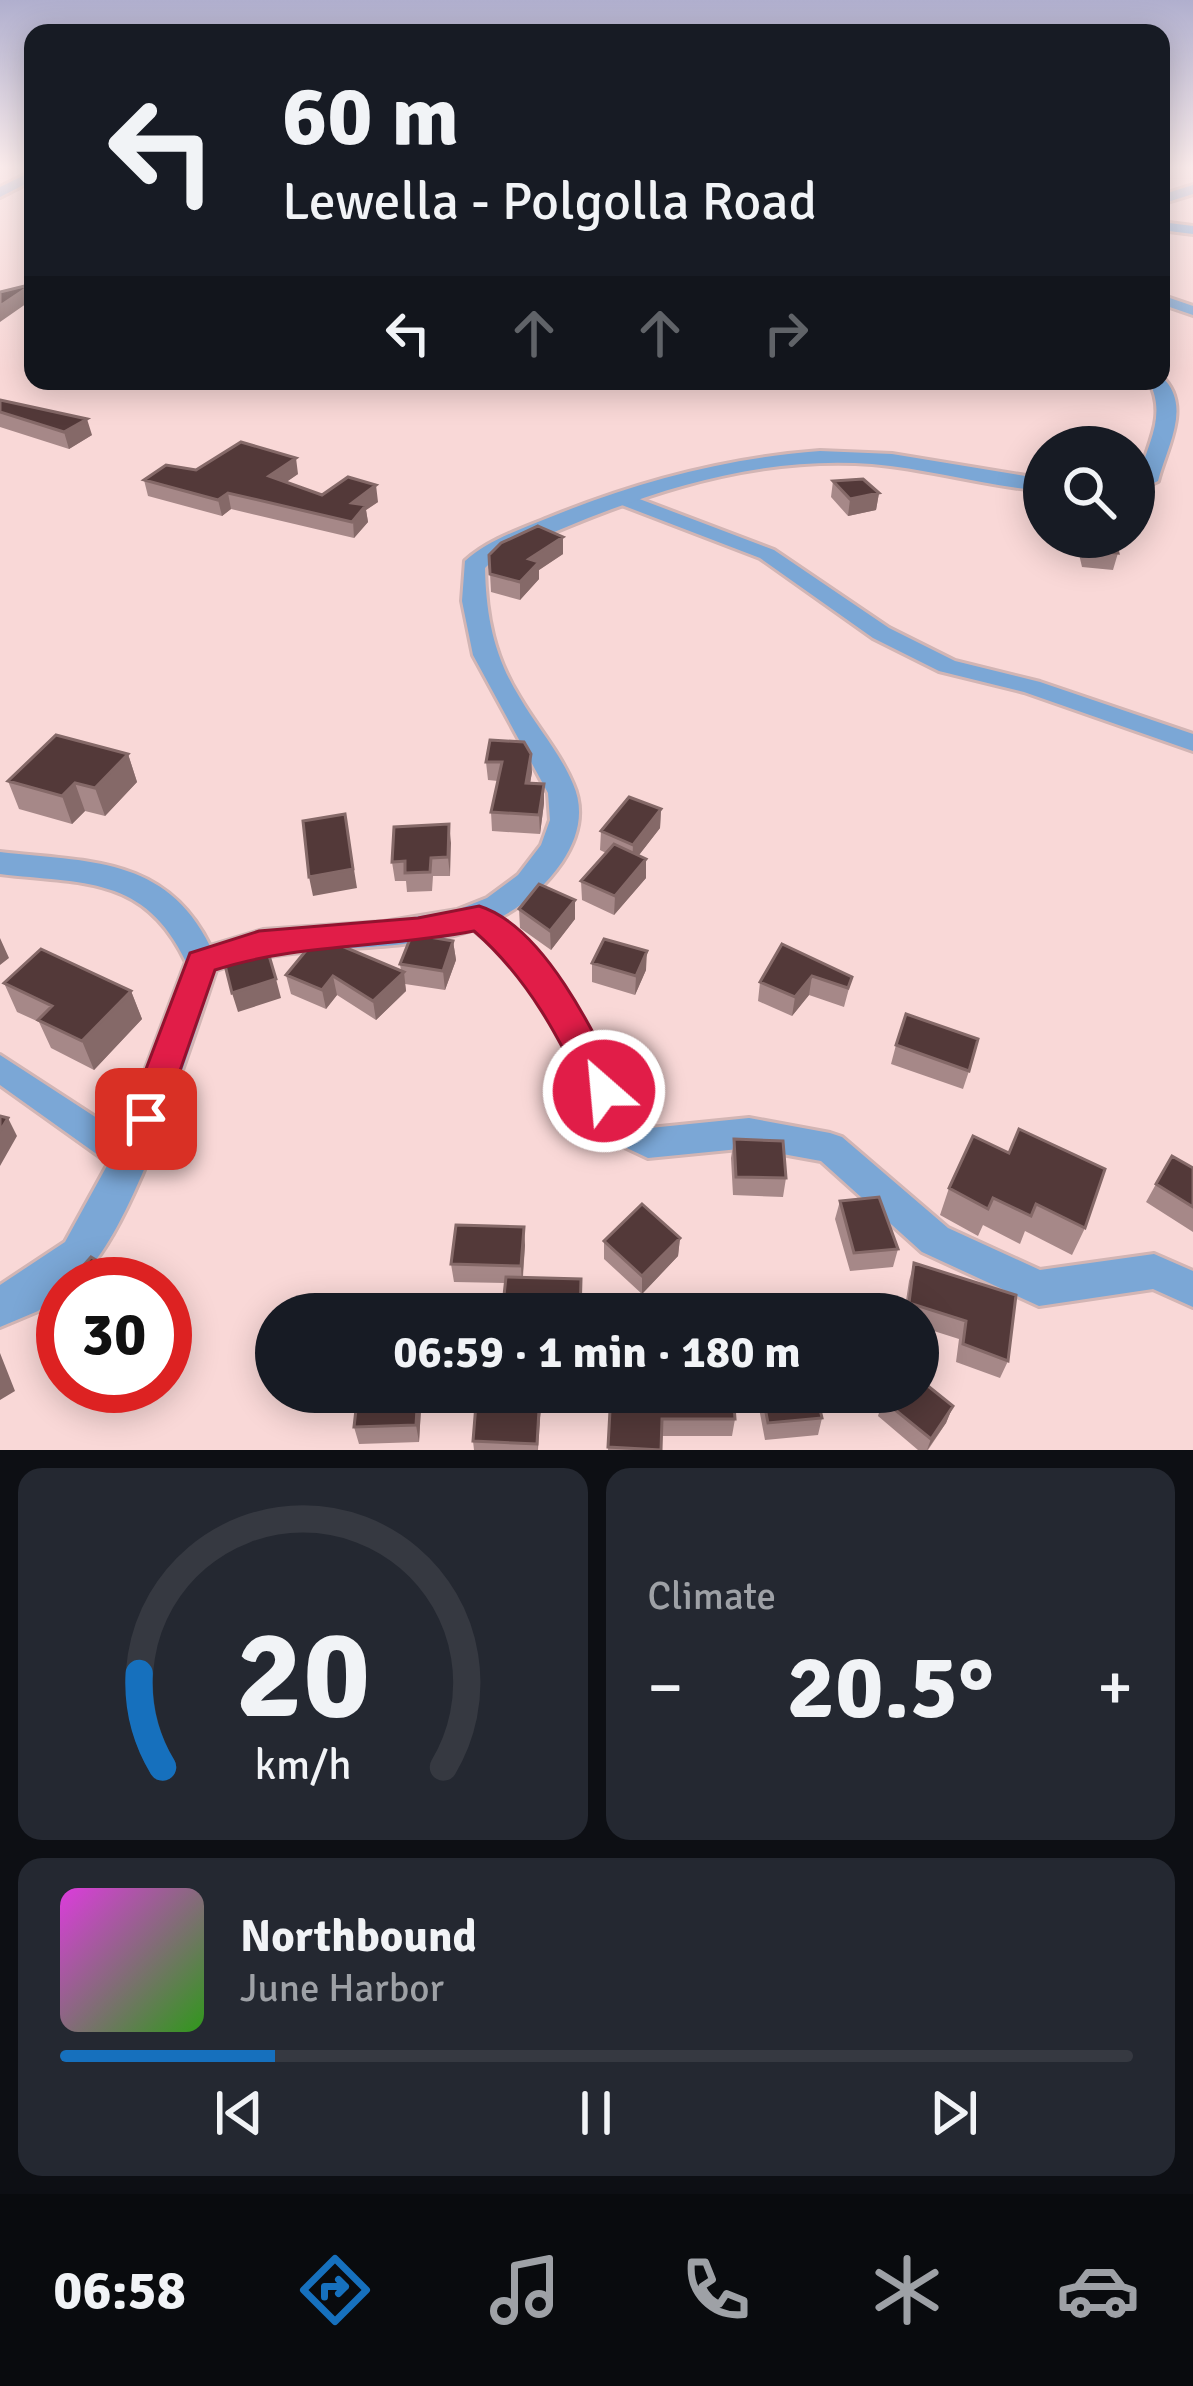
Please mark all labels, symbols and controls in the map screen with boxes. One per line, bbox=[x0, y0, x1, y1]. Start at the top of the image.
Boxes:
text: 60 m bbox=[282, 65, 459, 169]
icon: left bbox=[84, 72, 240, 228]
text: Lewella - Polgolla Road bbox=[282, 168, 817, 235]
icon: left bbox=[375, 300, 441, 366]
icon: ahead bbox=[501, 300, 567, 366]
icon: ahead bbox=[627, 300, 693, 366]
icon: right bbox=[753, 300, 819, 366]
map controls bbox=[1023, 426, 1155, 558]
button: search bbox=[1023, 426, 1155, 558]
position arrow bbox=[541, 1028, 667, 1154]
pin bbox=[95, 1068, 197, 1170]
icon: arrive bbox=[113, 1086, 179, 1152]
speed limit sign: 30 bbox=[36, 1257, 192, 1413]
text: 06:59 · 1 min · 180 m bbox=[393, 1325, 801, 1380]
text: Climate bbox=[648, 1572, 776, 1620]
text: 20 bbox=[235, 1599, 370, 1752]
text: 20.5° bbox=[786, 1632, 994, 1743]
text: − bbox=[648, 1647, 683, 1728]
text: + bbox=[1097, 1647, 1133, 1728]
text: km/h bbox=[254, 1739, 351, 1792]
text: Northbound bbox=[240, 1909, 477, 1964]
text: June Harbor bbox=[240, 1964, 444, 2012]
icon: previous bbox=[206, 2080, 272, 2146]
icon: pause bbox=[563, 2080, 629, 2146]
icon: next bbox=[921, 2080, 987, 2146]
icon: directions bbox=[293, 2248, 377, 2332]
icon: music bbox=[483, 2248, 567, 2332]
icon: phone bbox=[674, 2248, 758, 2332]
icon: climate bbox=[865, 2248, 949, 2332]
icon: car bbox=[1056, 2248, 1140, 2332]
text: 06:58 bbox=[53, 2257, 186, 2324]

